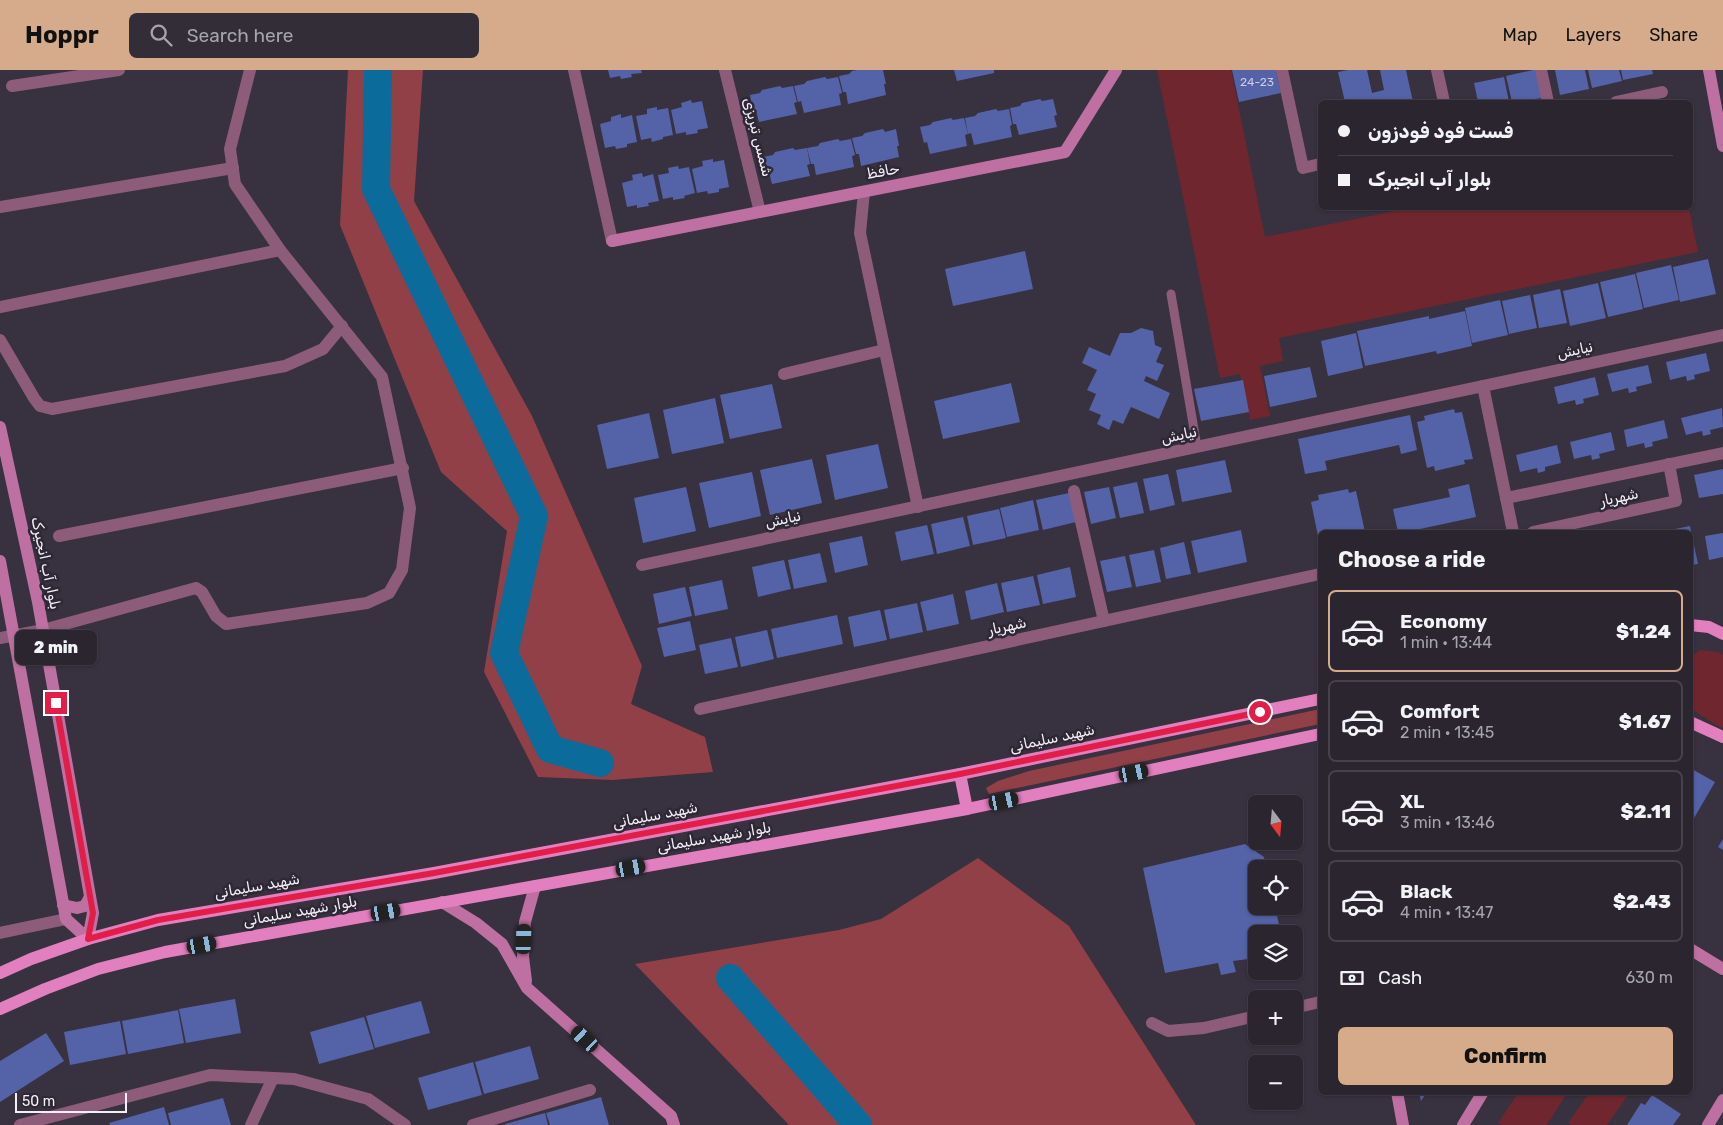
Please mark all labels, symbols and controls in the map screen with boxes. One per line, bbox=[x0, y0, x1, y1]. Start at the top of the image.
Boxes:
search box bbox=[129, 13, 479, 58]
text: Hoppr bbox=[25, 21, 99, 49]
icon: search bbox=[147, 21, 175, 49]
text: Search here bbox=[187, 24, 293, 47]
text: Map bbox=[1503, 24, 1538, 46]
text: Layers bbox=[1566, 24, 1621, 46]
text: Share bbox=[1649, 24, 1698, 46]
house number: 24-23 bbox=[1240, 75, 1274, 89]
street label: شمس تبریزی bbox=[739, 96, 777, 178]
text: فست فود فودزون bbox=[1368, 120, 1513, 143]
street label: حافظ bbox=[865, 159, 901, 183]
text: بلوار آب انجیرک bbox=[1368, 168, 1491, 191]
street label: نیایش bbox=[1555, 337, 1595, 363]
street label: نیایش bbox=[1159, 422, 1199, 448]
street label: شهریار bbox=[1597, 484, 1640, 510]
street label: نیایش bbox=[763, 506, 803, 532]
street label: بلوار آب انجیرک bbox=[27, 515, 65, 611]
text: Choose a ride bbox=[1338, 546, 1485, 573]
icon: car bbox=[1340, 609, 1385, 654]
text: Economy bbox=[1400, 610, 1487, 633]
street label: شهریار bbox=[985, 613, 1028, 639]
text: $1.24 bbox=[1616, 620, 1671, 643]
callout: 2 min bbox=[15, 630, 97, 666]
text: 1 min · 13:44 bbox=[1400, 633, 1492, 652]
text: 2 min bbox=[34, 638, 78, 657]
route end bbox=[45, 692, 67, 714]
icon: car bbox=[1340, 699, 1385, 744]
text: Comfort bbox=[1400, 700, 1480, 723]
route start bbox=[1249, 701, 1271, 723]
text: $1.67 bbox=[1619, 710, 1671, 733]
street label: شهید سلیمانی bbox=[1008, 720, 1096, 756]
text: 2 min · 13:45 bbox=[1400, 723, 1494, 742]
car bbox=[1117, 763, 1150, 783]
icon: car bbox=[1340, 789, 1385, 834]
text: XL bbox=[1400, 790, 1424, 813]
car bbox=[987, 791, 1020, 811]
north arrow bbox=[1248, 795, 1302, 850]
map controls bbox=[1248, 795, 1303, 1110]
street label: شهید سلیمانی bbox=[611, 798, 699, 832]
text: $2.11 bbox=[1621, 800, 1671, 823]
text: 3 min · 13:46 bbox=[1400, 813, 1495, 832]
street label: بلوار شهید سلیمانی bbox=[656, 818, 772, 856]
car bbox=[614, 858, 647, 878]
button: locate bbox=[1248, 860, 1303, 915]
street label: شهید سلیمانی bbox=[213, 870, 301, 902]
icon: car bbox=[1340, 879, 1385, 924]
text: Black bbox=[1400, 880, 1452, 903]
text: $2.43 bbox=[1613, 890, 1671, 913]
street label: بلوار شهید سلیمانی bbox=[242, 892, 358, 930]
car bbox=[369, 902, 402, 922]
text: 4 min · 13:47 bbox=[1400, 903, 1493, 922]
car bbox=[515, 924, 532, 954]
button: layers bbox=[1248, 925, 1303, 980]
car bbox=[185, 935, 218, 955]
icon: cash bbox=[1338, 964, 1366, 992]
text: Cash bbox=[1378, 966, 1422, 989]
text: 630 m bbox=[1625, 968, 1673, 987]
button: + bbox=[1248, 990, 1303, 1045]
car bbox=[568, 1023, 601, 1055]
button: Confirm bbox=[1338, 1027, 1673, 1085]
button: − bbox=[1248, 1055, 1303, 1110]
scale bar bbox=[15, 1090, 128, 1113]
text: 50 m bbox=[22, 1093, 55, 1110]

